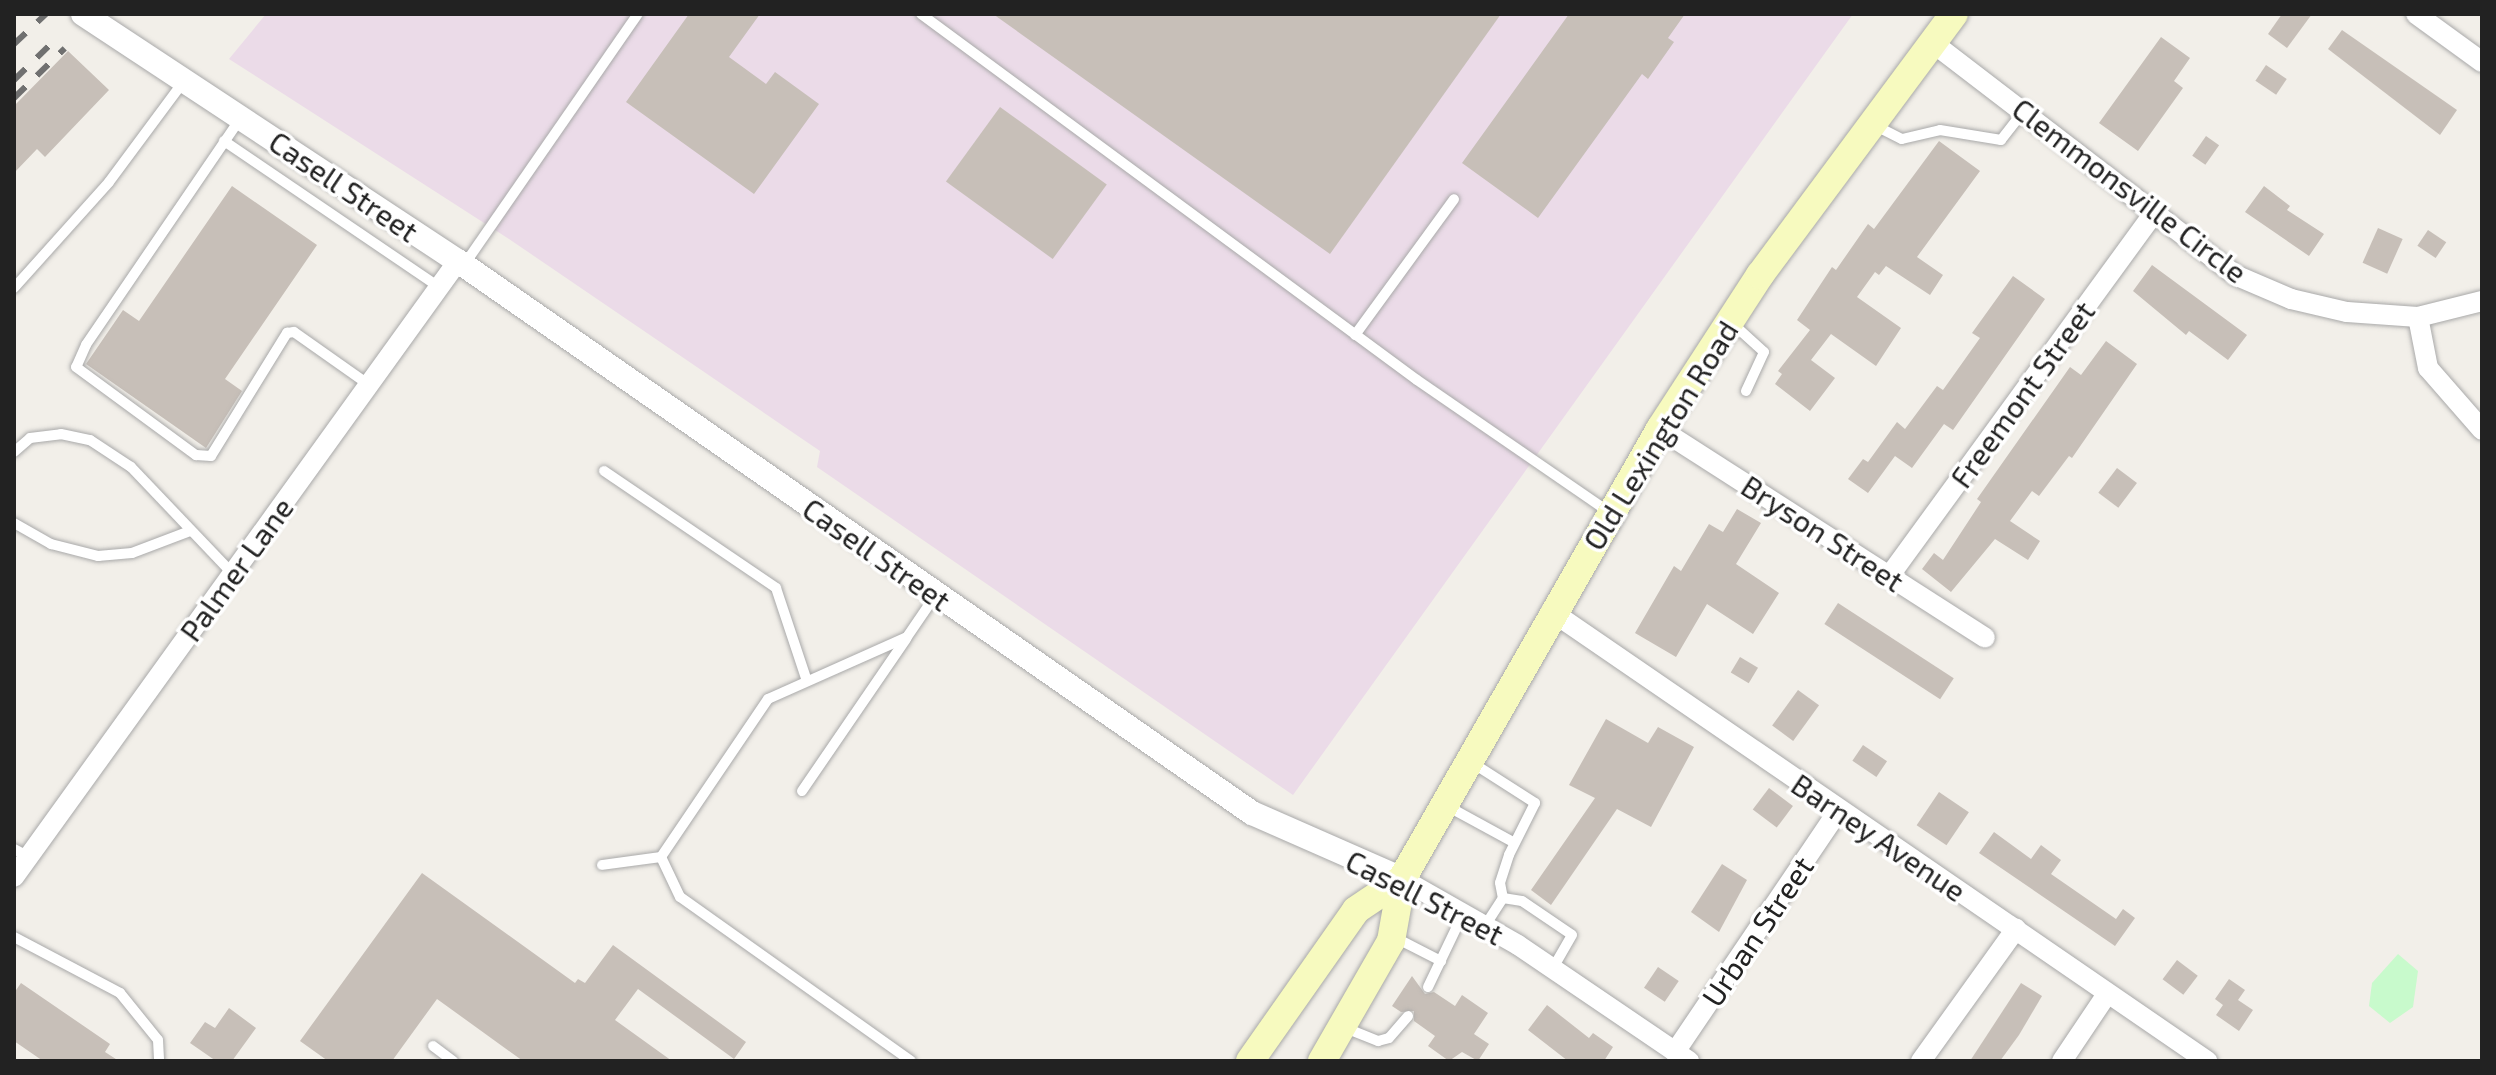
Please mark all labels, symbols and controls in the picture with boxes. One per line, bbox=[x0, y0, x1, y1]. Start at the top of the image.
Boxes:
street label: Clemmonsville Circle bbox=[2006, 90, 2254, 290]
street label: Casell Street bbox=[262, 123, 426, 249]
street label: Freemont Street bbox=[1942, 294, 2102, 494]
street label: Old Lexington Road bbox=[1575, 314, 1745, 556]
street label: Bryson Street bbox=[1735, 467, 1911, 599]
street label: Palmer Lane bbox=[172, 490, 300, 648]
street label: Casell Street bbox=[796, 490, 958, 618]
street label: Barney Avenue bbox=[1785, 765, 1973, 909]
street label: Casell Street bbox=[1340, 842, 1510, 952]
street label: Urban Street bbox=[1694, 849, 1820, 1013]

